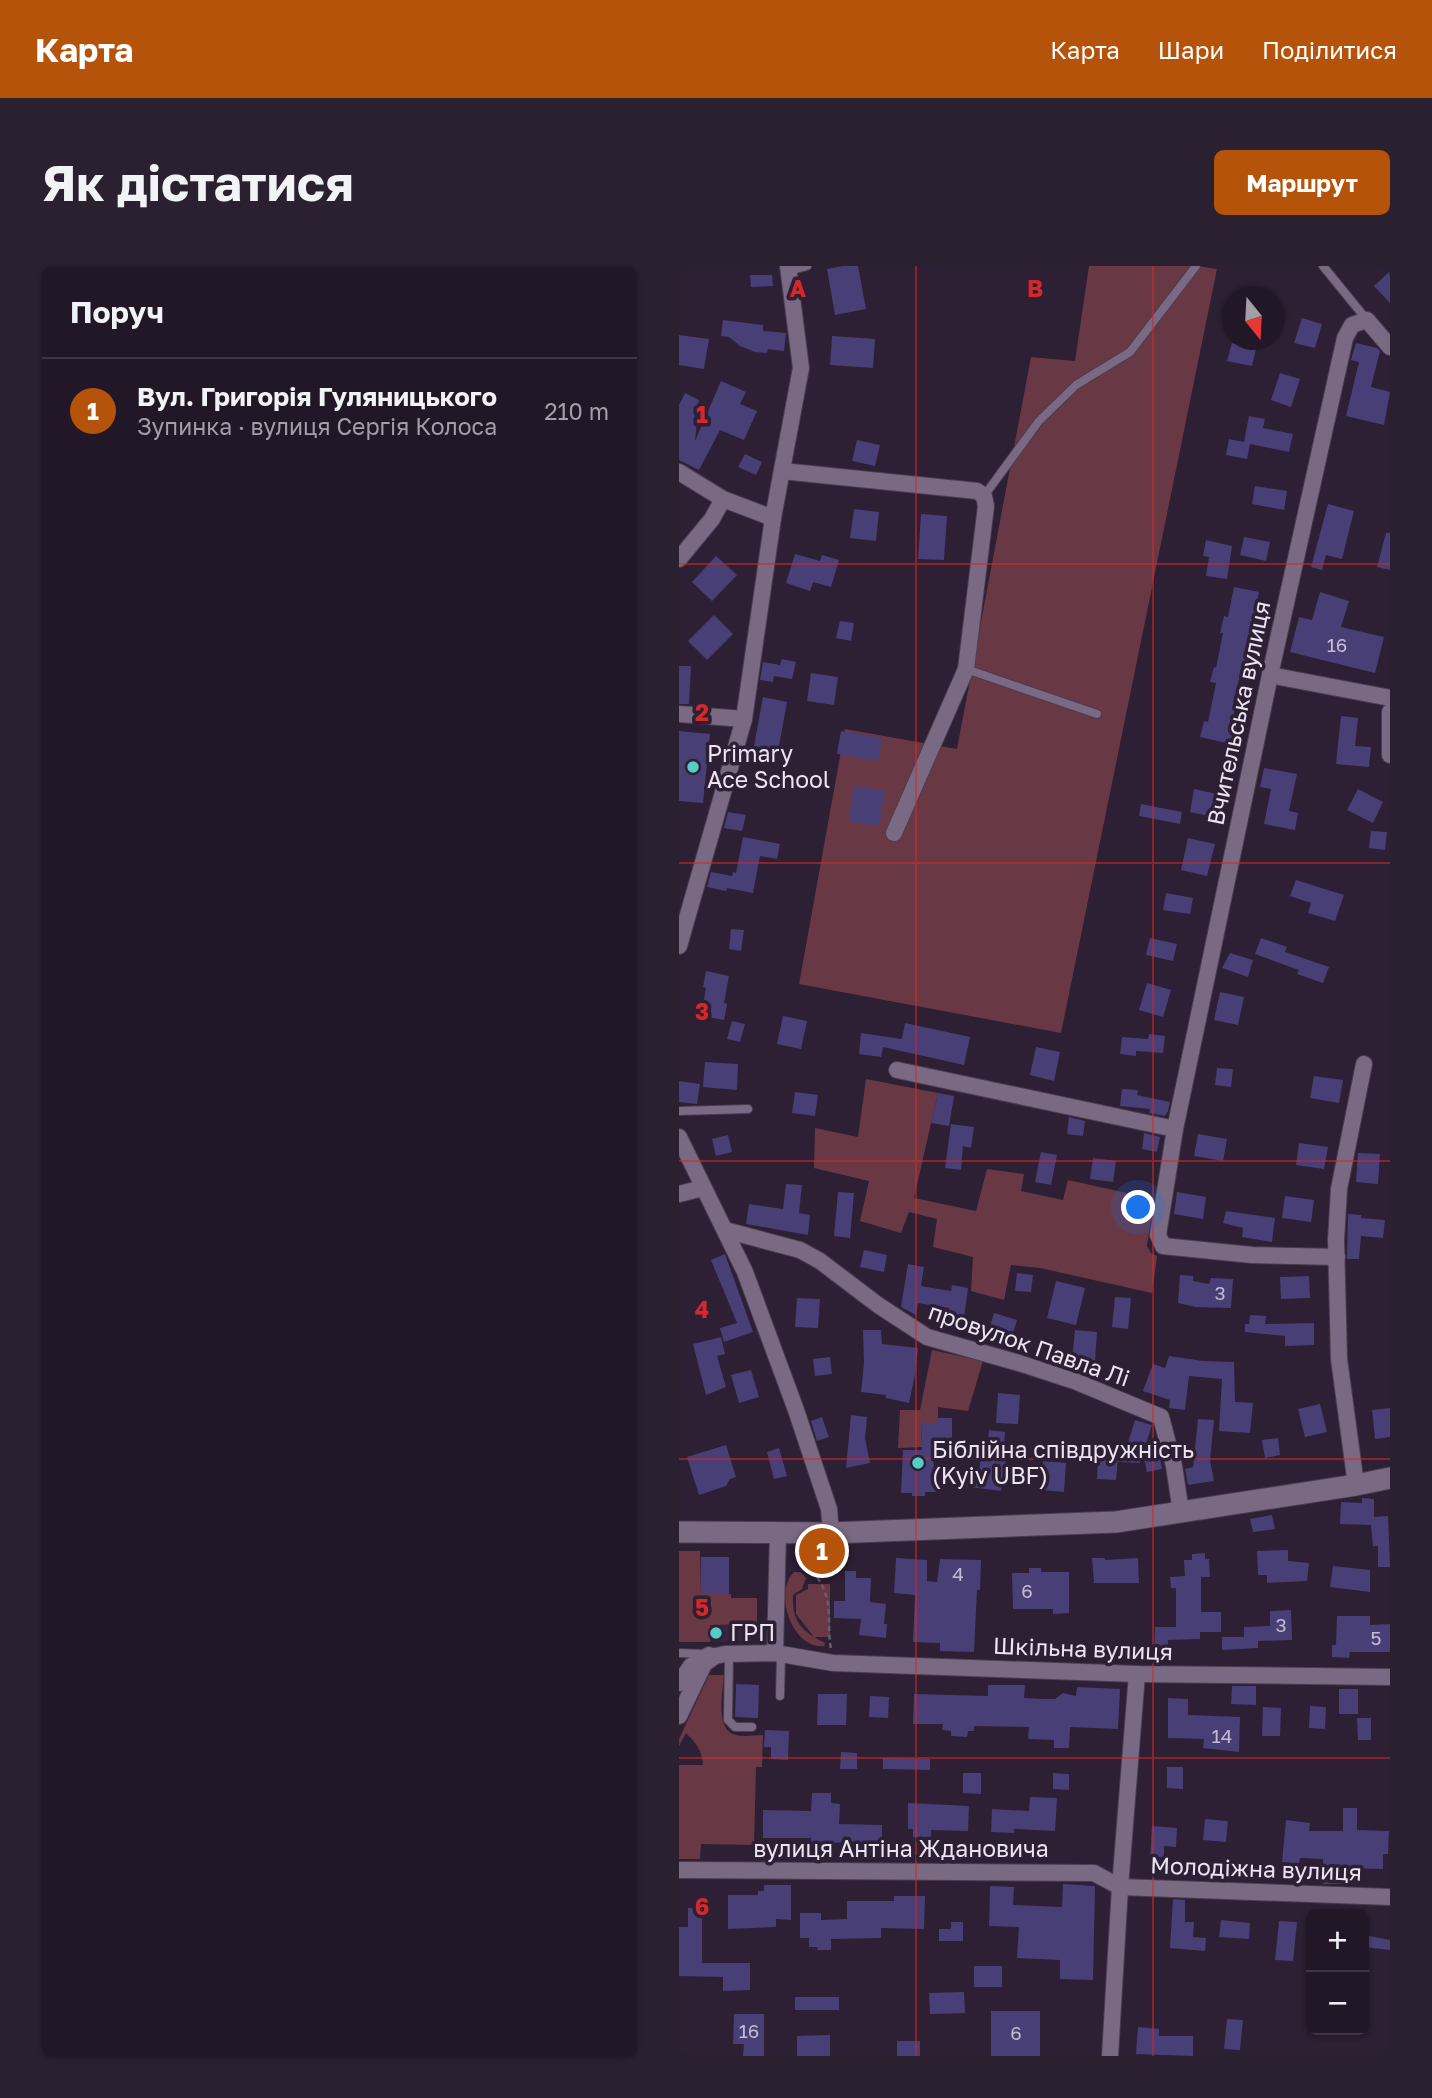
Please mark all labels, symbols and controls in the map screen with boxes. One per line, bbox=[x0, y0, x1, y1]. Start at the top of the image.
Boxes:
text: Карта bbox=[35, 30, 134, 69]
text: Карта bbox=[1050, 35, 1120, 64]
text: Шари bbox=[1158, 35, 1224, 64]
text: Поділитися bbox=[1262, 35, 1397, 64]
button: Маршрут bbox=[1214, 150, 1390, 215]
text: Як дістатися bbox=[42, 153, 354, 212]
text: A bbox=[790, 274, 807, 302]
text: B bbox=[1027, 274, 1043, 302]
north arrow bbox=[1222, 287, 1285, 350]
text: Поруч bbox=[70, 294, 164, 330]
text: Вул. Григорія Гуляницького bbox=[137, 381, 497, 412]
text: 1 bbox=[87, 397, 99, 425]
text: 210 m bbox=[544, 397, 609, 425]
text: 1 bbox=[696, 400, 708, 428]
text: Зупинка · вулиця Сергія Колоса bbox=[137, 412, 497, 440]
street label: Вчительська вулиця bbox=[1201, 598, 1275, 827]
house number: 16 bbox=[1327, 633, 1347, 656]
text: 2 bbox=[695, 698, 709, 726]
place label: Primary Ace School bbox=[707, 739, 830, 793]
marker: Primary Ace School bbox=[685, 759, 701, 775]
text: 3 bbox=[695, 997, 709, 1025]
your location bbox=[1121, 1190, 1155, 1224]
house number: 3 bbox=[1214, 1281, 1226, 1304]
text: 4 bbox=[695, 1295, 709, 1323]
street label: провулок Павла Лі bbox=[925, 1296, 1134, 1392]
place label: Біблійна співдружність (Kyiv UBF) bbox=[932, 1435, 1194, 1489]
marker: Біблійна співдружність (Kyiv UBF) bbox=[910, 1455, 926, 1471]
pin: 1 bbox=[799, 1525, 845, 1577]
house number: 4 bbox=[952, 1562, 964, 1585]
house number: 6 bbox=[1021, 1579, 1033, 1602]
text: 5 bbox=[695, 1593, 709, 1621]
house number: 3 bbox=[1275, 1613, 1287, 1636]
place label: ГРП bbox=[730, 1618, 775, 1646]
marker: ГРП bbox=[708, 1625, 724, 1641]
house number: 5 bbox=[1370, 1626, 1382, 1649]
street label: Шкільна вулиця bbox=[993, 1631, 1173, 1665]
house number: 14 bbox=[1212, 1724, 1232, 1747]
street label: вулиця Антіна Ждановича bbox=[753, 1834, 1049, 1862]
street label: Молодіжна вулиця bbox=[1150, 1850, 1362, 1886]
text: 6 bbox=[695, 1892, 709, 1920]
map controls bbox=[1306, 1909, 1369, 2035]
button: + bbox=[1306, 1909, 1369, 1972]
button: − bbox=[1306, 1972, 1369, 2035]
house number: 16 bbox=[739, 2019, 759, 2042]
house number: 6 bbox=[1010, 2021, 1022, 2044]

